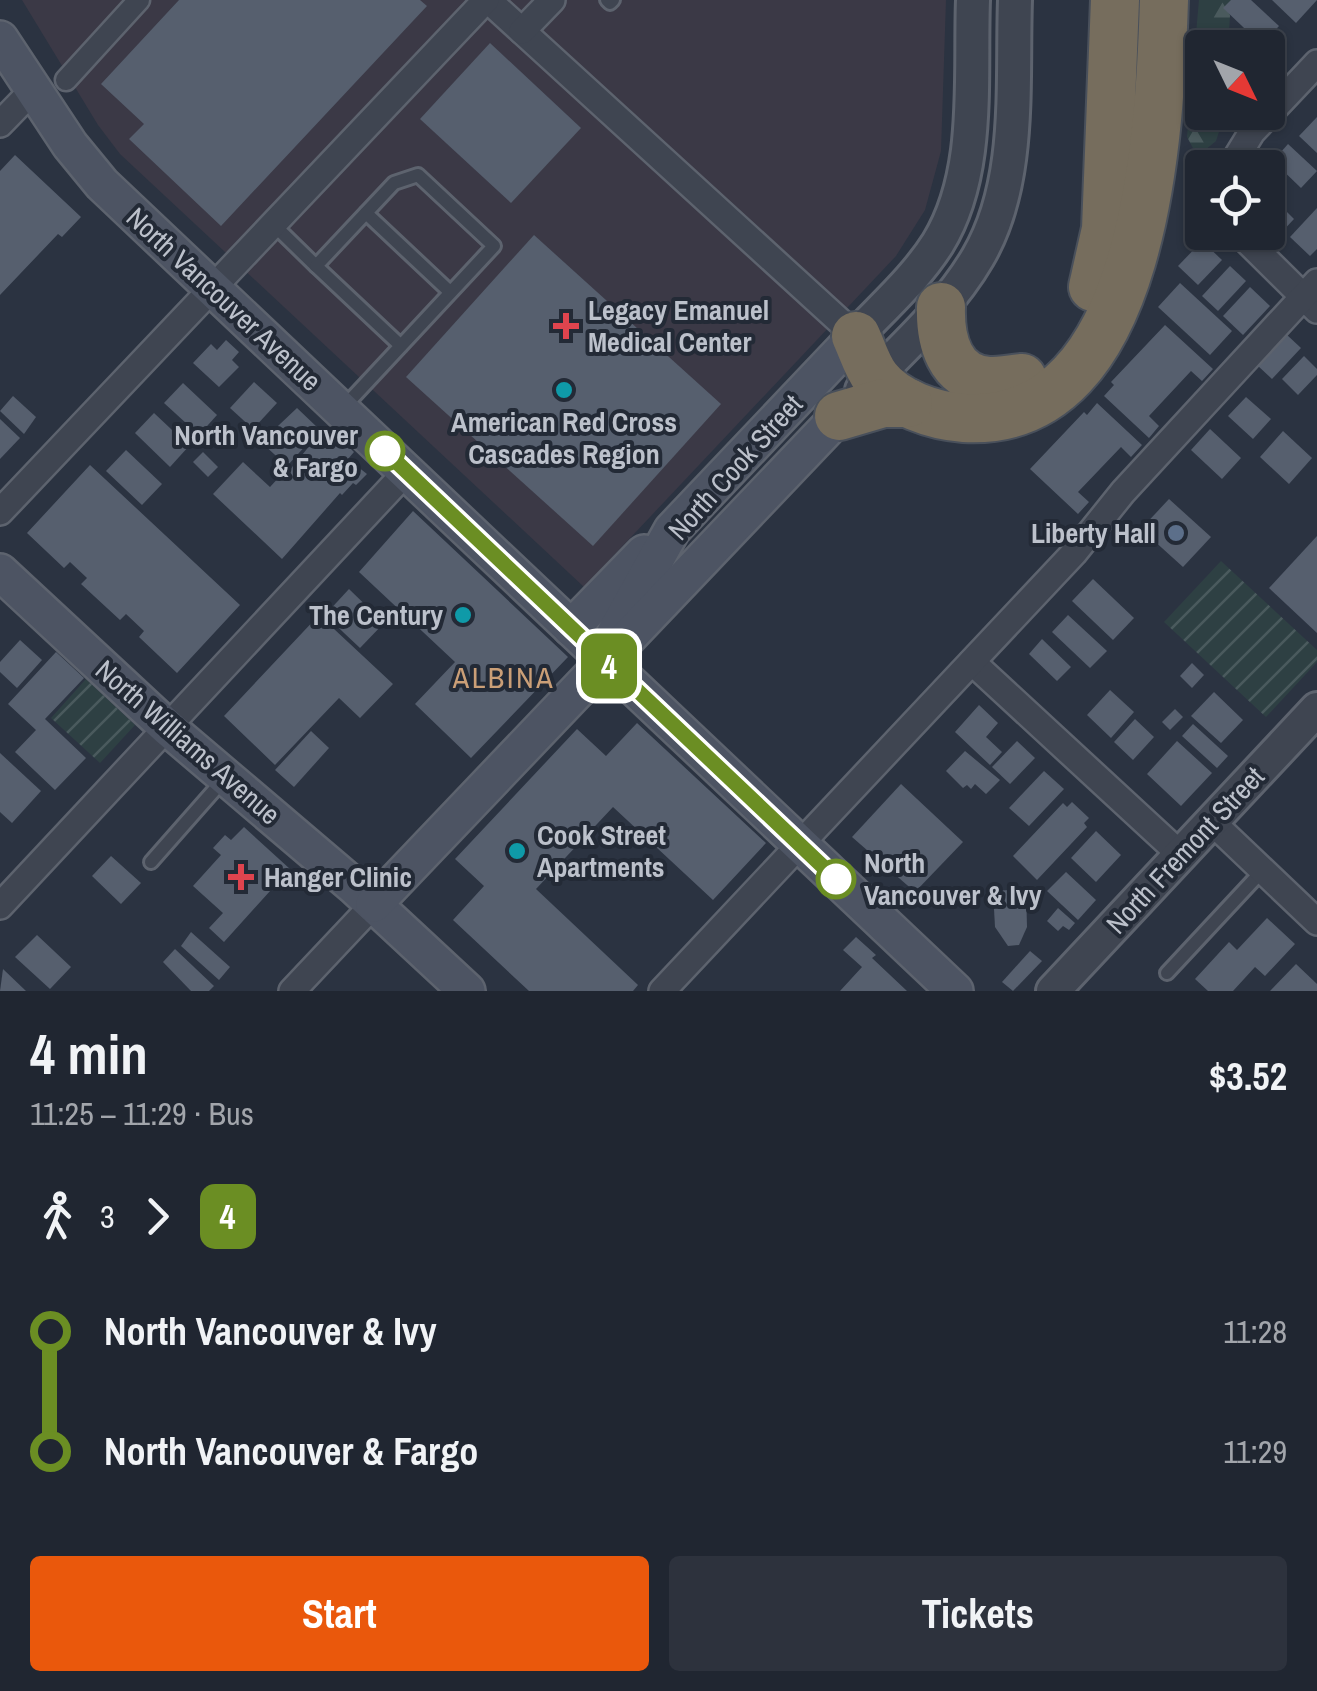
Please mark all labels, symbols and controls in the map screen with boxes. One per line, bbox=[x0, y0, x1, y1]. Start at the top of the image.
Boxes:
north arrow bbox=[1185, 30, 1285, 130]
map controls bbox=[1185, 30, 1285, 250]
button: locate bbox=[1185, 150, 1285, 250]
street label: North Vancouver Avenue bbox=[118, 199, 330, 399]
place label: Legacy Emanuel Medical Center bbox=[588, 291, 769, 361]
marker: Legacy Emanuel Medical Center bbox=[553, 313, 579, 339]
marker: American Red Cross Cascades Region bbox=[553, 379, 575, 401]
street label: North Cook Street bbox=[659, 386, 811, 548]
place label: American Red Cross Cascades Region bbox=[451, 403, 677, 473]
place label: North Vancouver & Fargo bbox=[174, 416, 358, 486]
marker: North Vancouver & Fargo bbox=[366, 432, 404, 470]
place label: Liberty Hall bbox=[1031, 514, 1156, 552]
marker: Liberty Hall bbox=[1165, 522, 1187, 544]
place label: The Century bbox=[309, 596, 443, 634]
marker: The Century bbox=[452, 604, 474, 626]
line badge: 4 bbox=[576, 634, 642, 698]
text: 4 bbox=[601, 643, 617, 690]
street label: North Williams Avenue bbox=[88, 651, 288, 833]
district label: ALBINA bbox=[452, 657, 555, 697]
street label: North Fremont Street bbox=[1098, 758, 1272, 942]
place label: Cook Street Apartments bbox=[537, 816, 666, 886]
marker: Cook Street Apartments bbox=[506, 840, 528, 862]
place label: North Vancouver & Ivy bbox=[864, 844, 1042, 914]
place label: Hanger Clinic bbox=[264, 858, 412, 896]
marker: North Vancouver & Ivy bbox=[817, 860, 855, 898]
marker: Hanger Clinic bbox=[228, 864, 254, 890]
text: 4 min bbox=[30, 1017, 148, 1091]
text: $3.52 bbox=[1209, 1051, 1287, 1102]
text: 11:25 – 11:29 · Bus bbox=[30, 1092, 254, 1135]
icon: walk bbox=[30, 1189, 85, 1244]
icon: forward bbox=[130, 1189, 185, 1244]
text: 4 bbox=[220, 1193, 236, 1240]
text: 3 bbox=[100, 1195, 115, 1238]
text: North Vancouver & Ivy bbox=[104, 1306, 437, 1357]
text: 11:28 bbox=[1223, 1310, 1287, 1353]
text: North Vancouver & Fargo bbox=[104, 1426, 478, 1477]
text: 11:29 bbox=[1223, 1430, 1287, 1473]
button: Start bbox=[30, 1556, 649, 1671]
button: Tickets bbox=[669, 1556, 1287, 1671]

